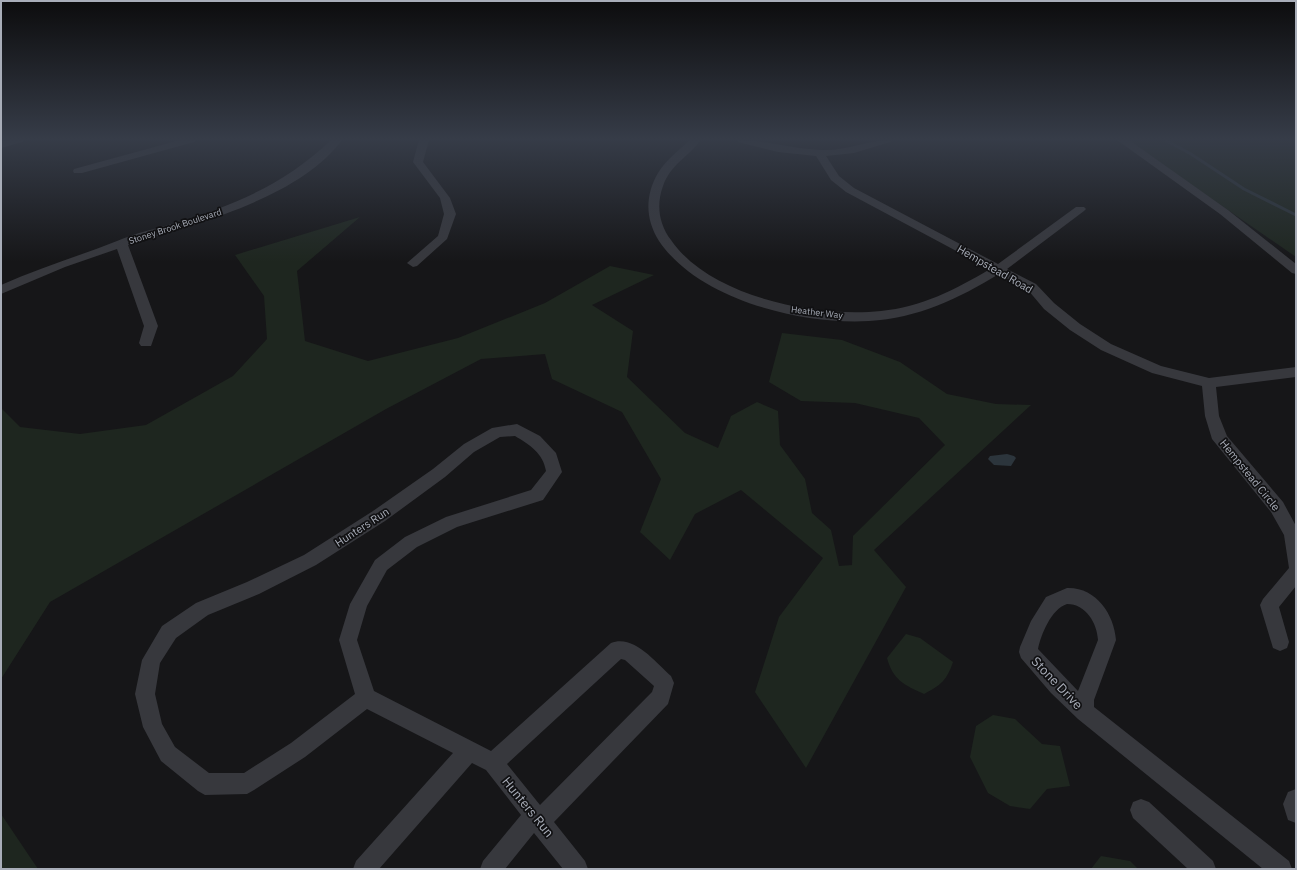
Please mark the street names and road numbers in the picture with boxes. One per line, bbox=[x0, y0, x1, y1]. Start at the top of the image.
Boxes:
street label: Stoney Brook Boulevard bbox=[127, 206, 223, 246]
street label: Hempstead Road bbox=[955, 242, 1035, 296]
street label: Heather Way bbox=[791, 303, 844, 321]
street label: Hempstead Circle bbox=[1217, 436, 1283, 514]
street label: Hunters Run bbox=[332, 504, 392, 550]
street label: Stone Drive bbox=[1028, 653, 1086, 713]
street label: Hunters Run bbox=[498, 773, 558, 841]

